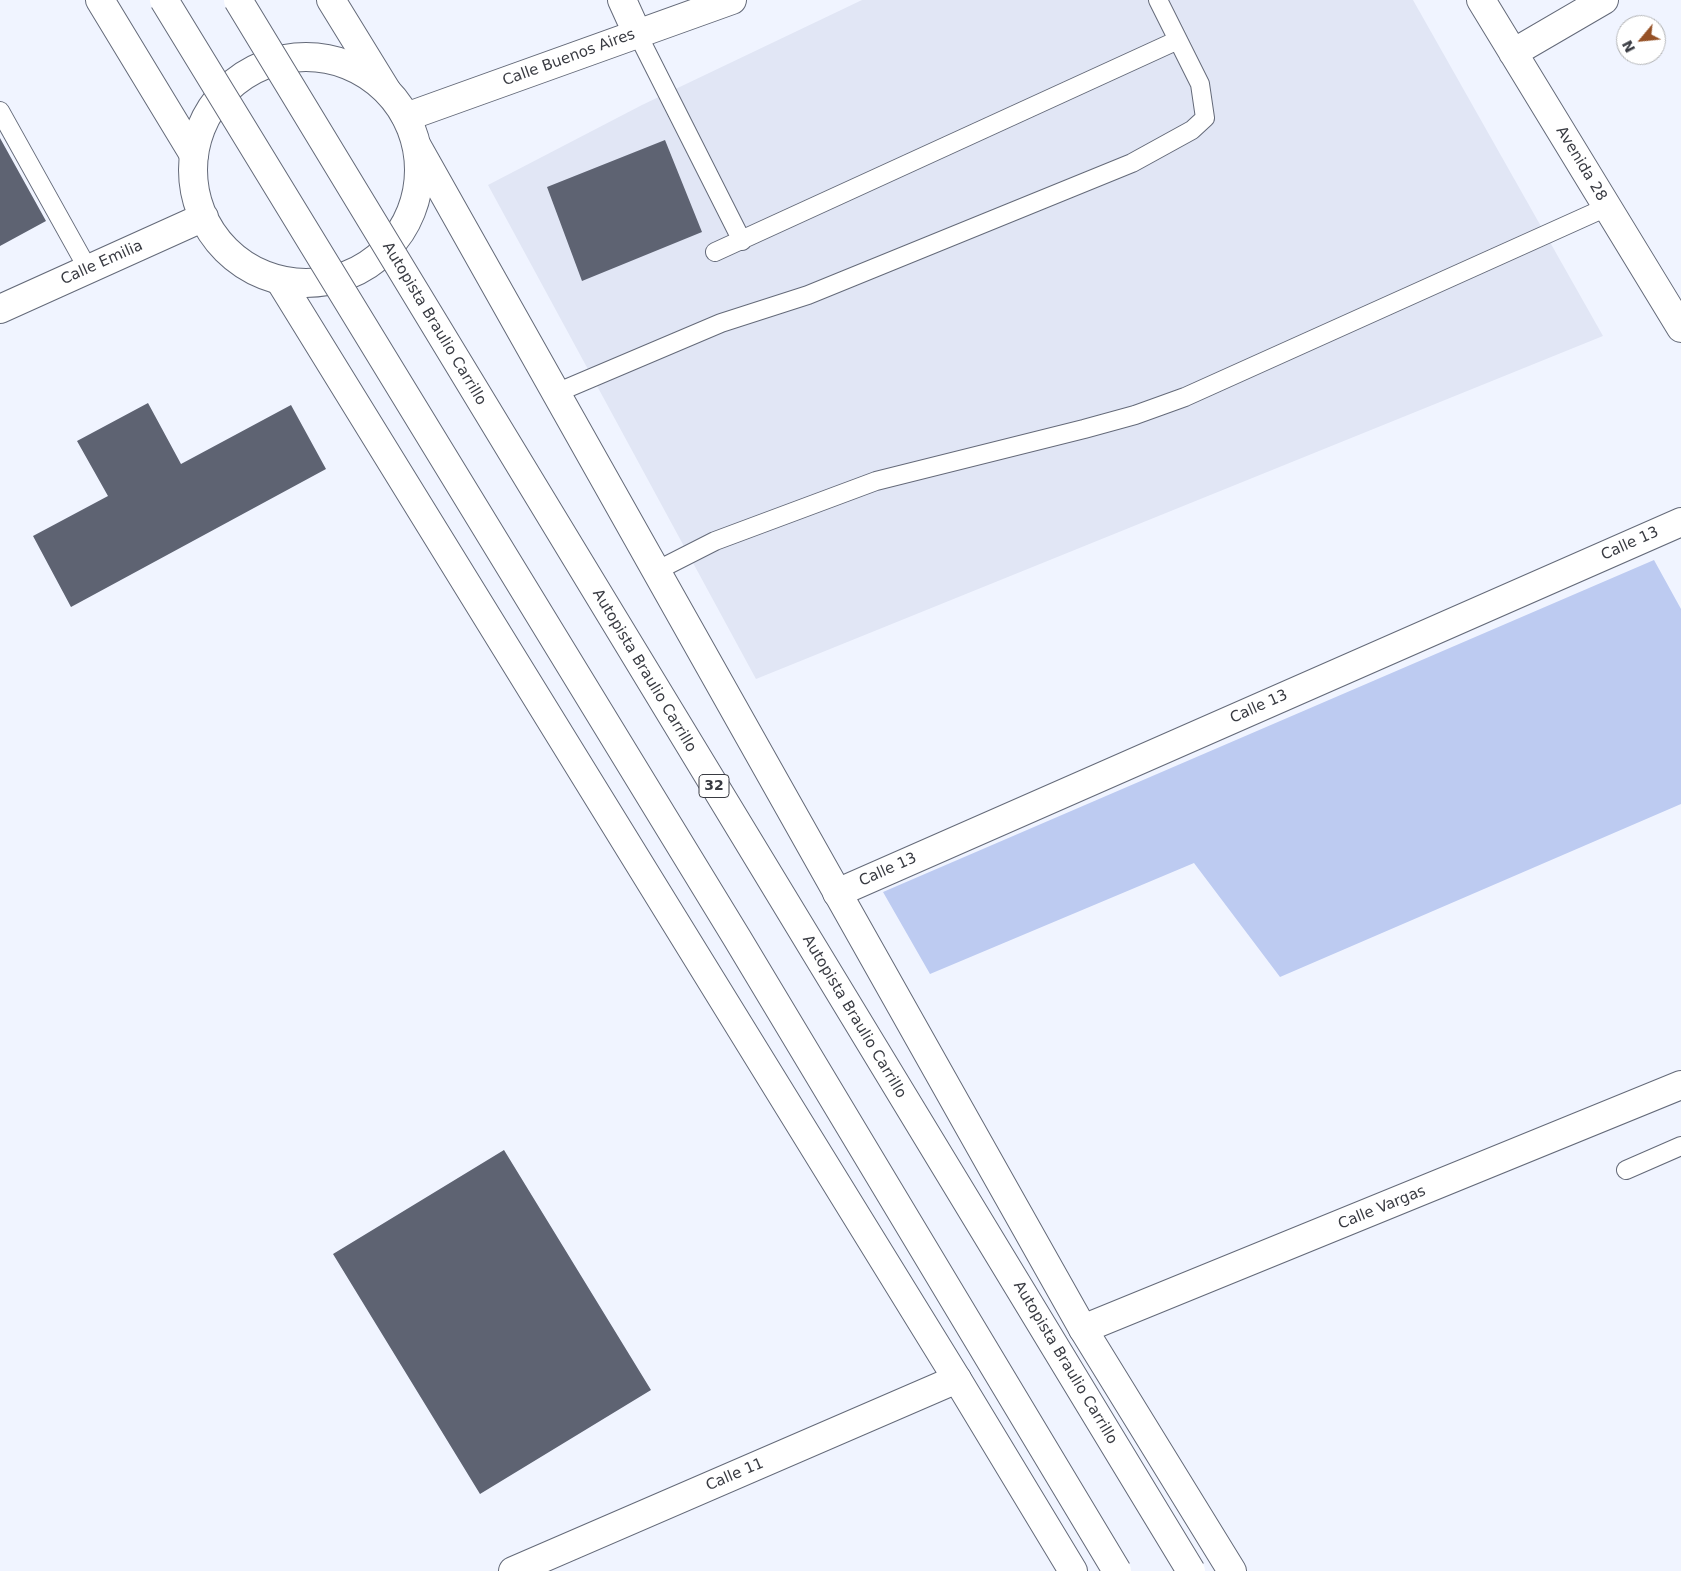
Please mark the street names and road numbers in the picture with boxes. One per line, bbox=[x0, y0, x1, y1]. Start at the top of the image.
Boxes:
street label: Calle Buenos Aires bbox=[500, 26, 638, 90]
street label: Avenida 28 bbox=[1552, 123, 1610, 205]
street label: Calle Emilia bbox=[58, 237, 146, 289]
street label: Autopista Braulio Carrillo bbox=[378, 239, 490, 409]
street label: Calle 13 bbox=[1598, 523, 1662, 565]
street label: Autopista Braulio Carrillo bbox=[588, 586, 700, 756]
street label: Calle 13 bbox=[1227, 686, 1291, 728]
road number: 32 bbox=[699, 774, 729, 798]
street label: Calle 13 bbox=[856, 849, 920, 891]
street label: Autopista Braulio Carrillo bbox=[798, 932, 910, 1102]
street label: Calle Vargas bbox=[1336, 1182, 1428, 1234]
street label: Autopista Braulio Carrillo bbox=[1009, 1278, 1121, 1448]
street label: Calle 11 bbox=[703, 1455, 767, 1495]

